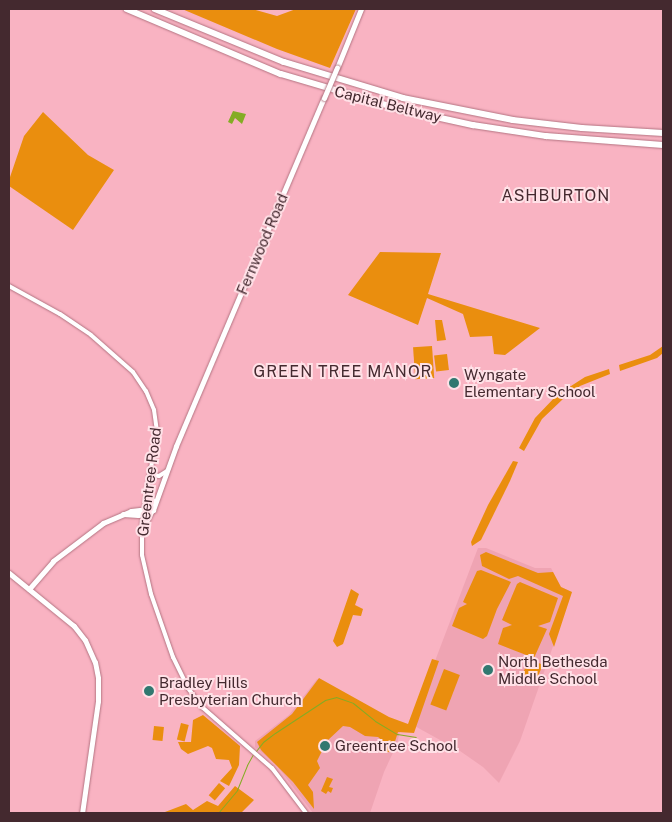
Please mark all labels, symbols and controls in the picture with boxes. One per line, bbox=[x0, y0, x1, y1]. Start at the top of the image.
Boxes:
street label: Capital Beltway bbox=[333, 82, 443, 126]
district label: ASHBURTON bbox=[500, 186, 612, 206]
street label: Fernwood Road bbox=[233, 191, 291, 297]
district label: GREEN TREE MANOR bbox=[252, 362, 434, 382]
place label: Wyngate Elementary School bbox=[464, 365, 596, 400]
marker: Wyngate Elementary School bbox=[448, 377, 460, 389]
street label: Greentree Road bbox=[133, 426, 165, 538]
place label: North Bethesda Middle School bbox=[498, 652, 607, 687]
marker: North Bethesda Middle School bbox=[482, 664, 494, 676]
place label: Bradley Hills Presbyterian Church bbox=[159, 673, 302, 708]
marker: Bradley Hills Presbyterian Church bbox=[143, 685, 155, 697]
place label: Greentree School bbox=[335, 737, 458, 755]
marker: Greentree School bbox=[319, 740, 331, 752]

